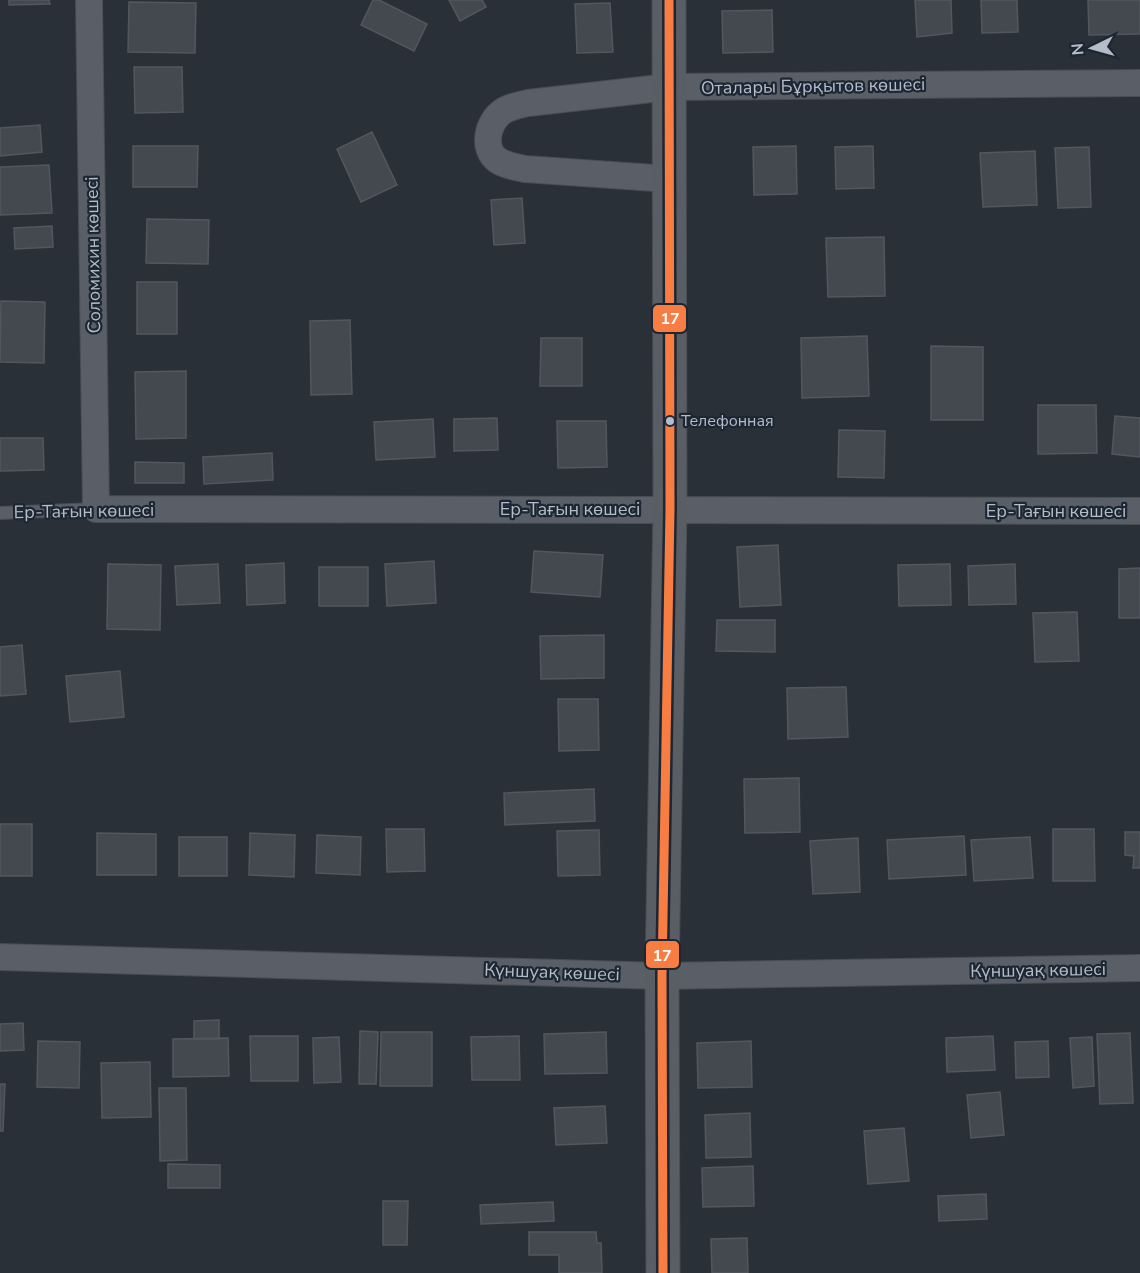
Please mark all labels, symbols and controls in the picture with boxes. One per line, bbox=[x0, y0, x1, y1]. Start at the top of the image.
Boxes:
north arrow bbox=[1062, 18, 1122, 78]
text: N bbox=[1067, 42, 1090, 56]
street label: Оталары Бұрқытов көшесі bbox=[701, 72, 925, 100]
street label: Соломихин көшесі bbox=[80, 176, 106, 334]
line badge: 17 bbox=[652, 304, 687, 333]
text: 17 bbox=[660, 308, 680, 330]
place label: Телефонная bbox=[681, 410, 774, 432]
marker: Телефонная bbox=[664, 415, 676, 427]
street label: Ер-Тағын көшесі bbox=[500, 497, 640, 521]
street label: Ер-Тағын көшесі bbox=[14, 498, 154, 524]
street label: Ер-Тағын көшесі bbox=[986, 499, 1126, 523]
line badge: 17 bbox=[645, 940, 680, 969]
text: 17 bbox=[652, 945, 672, 967]
street label: Күншуақ көшесі bbox=[970, 957, 1106, 983]
street label: Күншуақ көшесі bbox=[484, 958, 620, 986]

